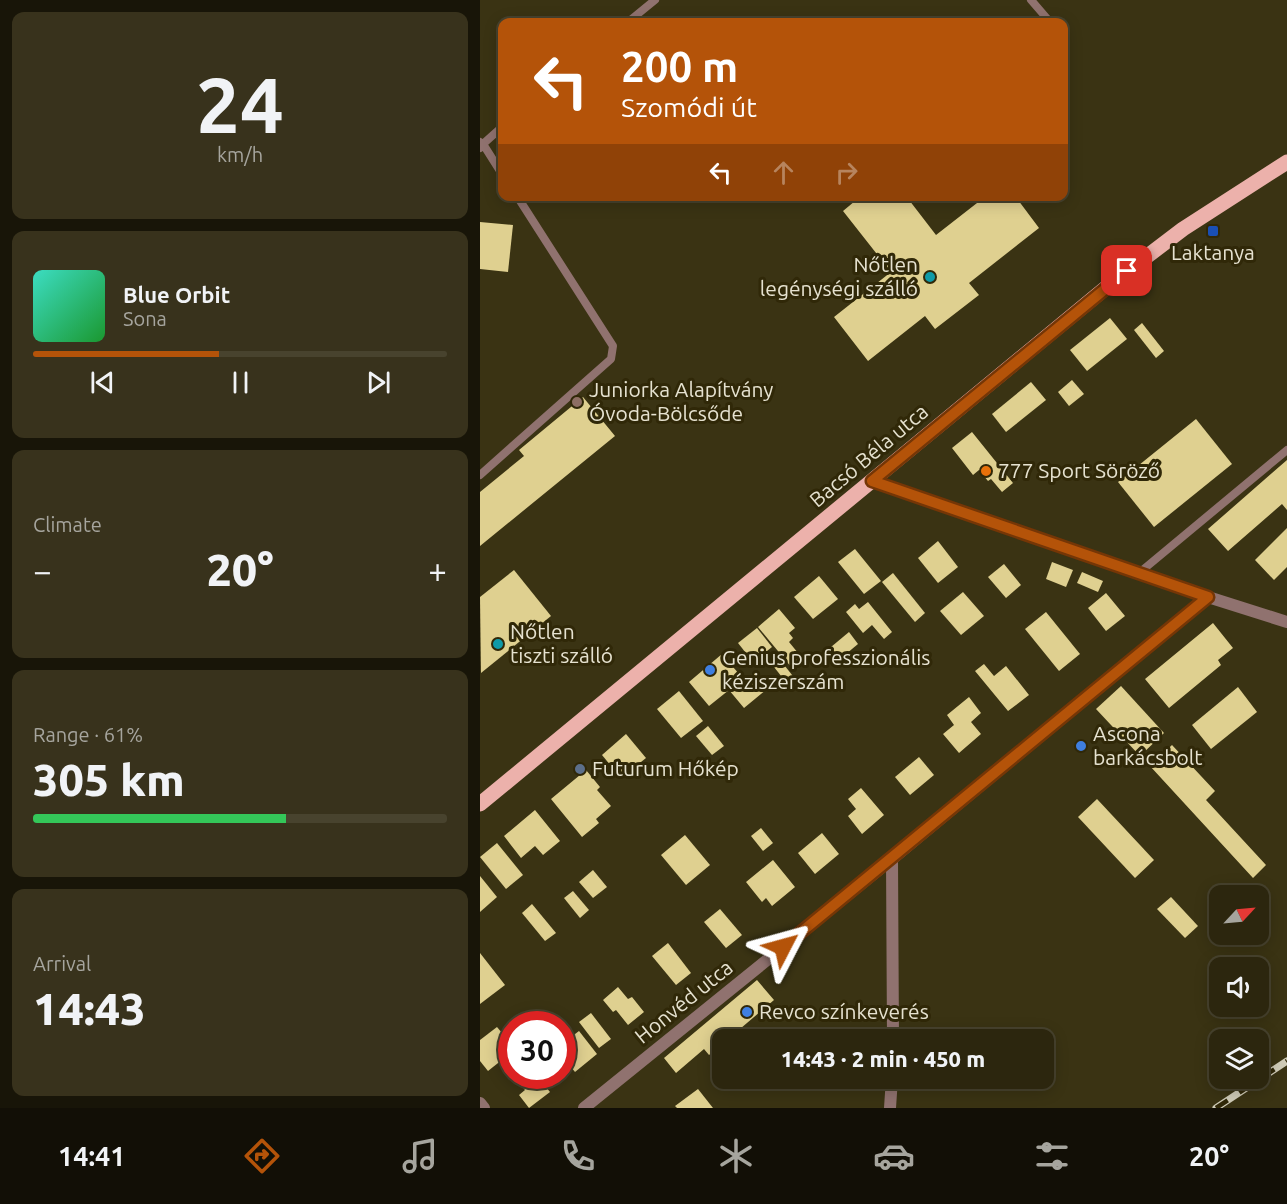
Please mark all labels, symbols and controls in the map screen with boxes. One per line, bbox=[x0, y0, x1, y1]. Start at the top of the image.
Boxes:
icon: left bbox=[522, 42, 600, 120]
text: 200 m bbox=[621, 43, 738, 90]
text: 24 bbox=[196, 60, 284, 148]
text: Szomódi út bbox=[621, 92, 757, 122]
text: km/h bbox=[217, 143, 263, 166]
icon: left bbox=[704, 156, 737, 189]
icon: ahead bbox=[767, 156, 800, 189]
icon: right bbox=[830, 156, 863, 189]
marker: Laktanya bbox=[1206, 224, 1220, 238]
place label: Laktanya bbox=[1171, 240, 1255, 264]
pin bbox=[1101, 245, 1152, 296]
place label: Nőtlen legénységi szálló bbox=[760, 252, 918, 300]
icon: arrive bbox=[1110, 254, 1143, 287]
marker: Nőtlen legénységi szálló bbox=[923, 270, 937, 284]
text: Blue Orbit bbox=[123, 282, 230, 307]
text: Sona bbox=[123, 307, 167, 330]
icon: previous bbox=[86, 366, 119, 399]
icon: pause bbox=[224, 366, 257, 399]
icon: next bbox=[362, 366, 395, 399]
place label: Juniorka Alapítvány Óvoda-Bölcsőde bbox=[589, 377, 773, 425]
marker: Juniorka Alapítvány Óvoda-Bölcsőde bbox=[570, 395, 584, 409]
street label: Bacsó Béla utca bbox=[804, 399, 932, 512]
place label: 777 Sport Söröző bbox=[998, 458, 1160, 482]
marker: 777 Sport Söröző bbox=[979, 464, 993, 478]
text: Climate bbox=[33, 513, 102, 536]
text: 20° bbox=[206, 544, 274, 595]
text: − bbox=[33, 552, 52, 589]
text: + bbox=[428, 552, 447, 589]
place label: Nőtlen tiszti szálló bbox=[510, 619, 613, 667]
marker: Nőtlen tiszti szálló bbox=[491, 637, 505, 651]
place label: Genius professzionális kéziszerszám bbox=[722, 645, 930, 693]
marker: Genius professzionális kéziszerszám bbox=[703, 663, 717, 677]
place label: Ascona barkácsbolt bbox=[1093, 721, 1203, 769]
text: Range · 61% bbox=[33, 723, 143, 746]
marker: Ascona barkácsbolt bbox=[1074, 739, 1088, 753]
text: 305 km bbox=[33, 754, 185, 805]
place label: Futurum Hőkép bbox=[592, 756, 739, 780]
marker: Futurum Hőkép bbox=[573, 762, 587, 776]
north arrow bbox=[1209, 885, 1269, 945]
map controls bbox=[1209, 885, 1269, 1089]
position arrow bbox=[751, 915, 815, 979]
text: Arrival bbox=[33, 952, 91, 975]
street label: Honvéd utca bbox=[630, 955, 737, 1048]
button: sound bbox=[1209, 957, 1269, 1017]
text: 14:43 bbox=[33, 983, 146, 1034]
place label: Revco színkeverés bbox=[759, 999, 929, 1023]
marker: Revco színkeverés bbox=[740, 1005, 754, 1019]
speed limit sign: 30 bbox=[498, 1011, 576, 1089]
button: layers bbox=[1209, 1029, 1269, 1089]
text: 14:43 · 2 min · 450 m bbox=[781, 1046, 985, 1071]
icon: directions bbox=[241, 1135, 283, 1177]
icon: music bbox=[399, 1135, 441, 1177]
icon: phone bbox=[557, 1135, 599, 1177]
icon: climate bbox=[715, 1135, 757, 1177]
icon: car bbox=[873, 1135, 915, 1177]
icon: filters bbox=[1031, 1135, 1073, 1177]
text: 14:41 bbox=[58, 1141, 126, 1171]
text: 20° bbox=[1189, 1141, 1229, 1171]

